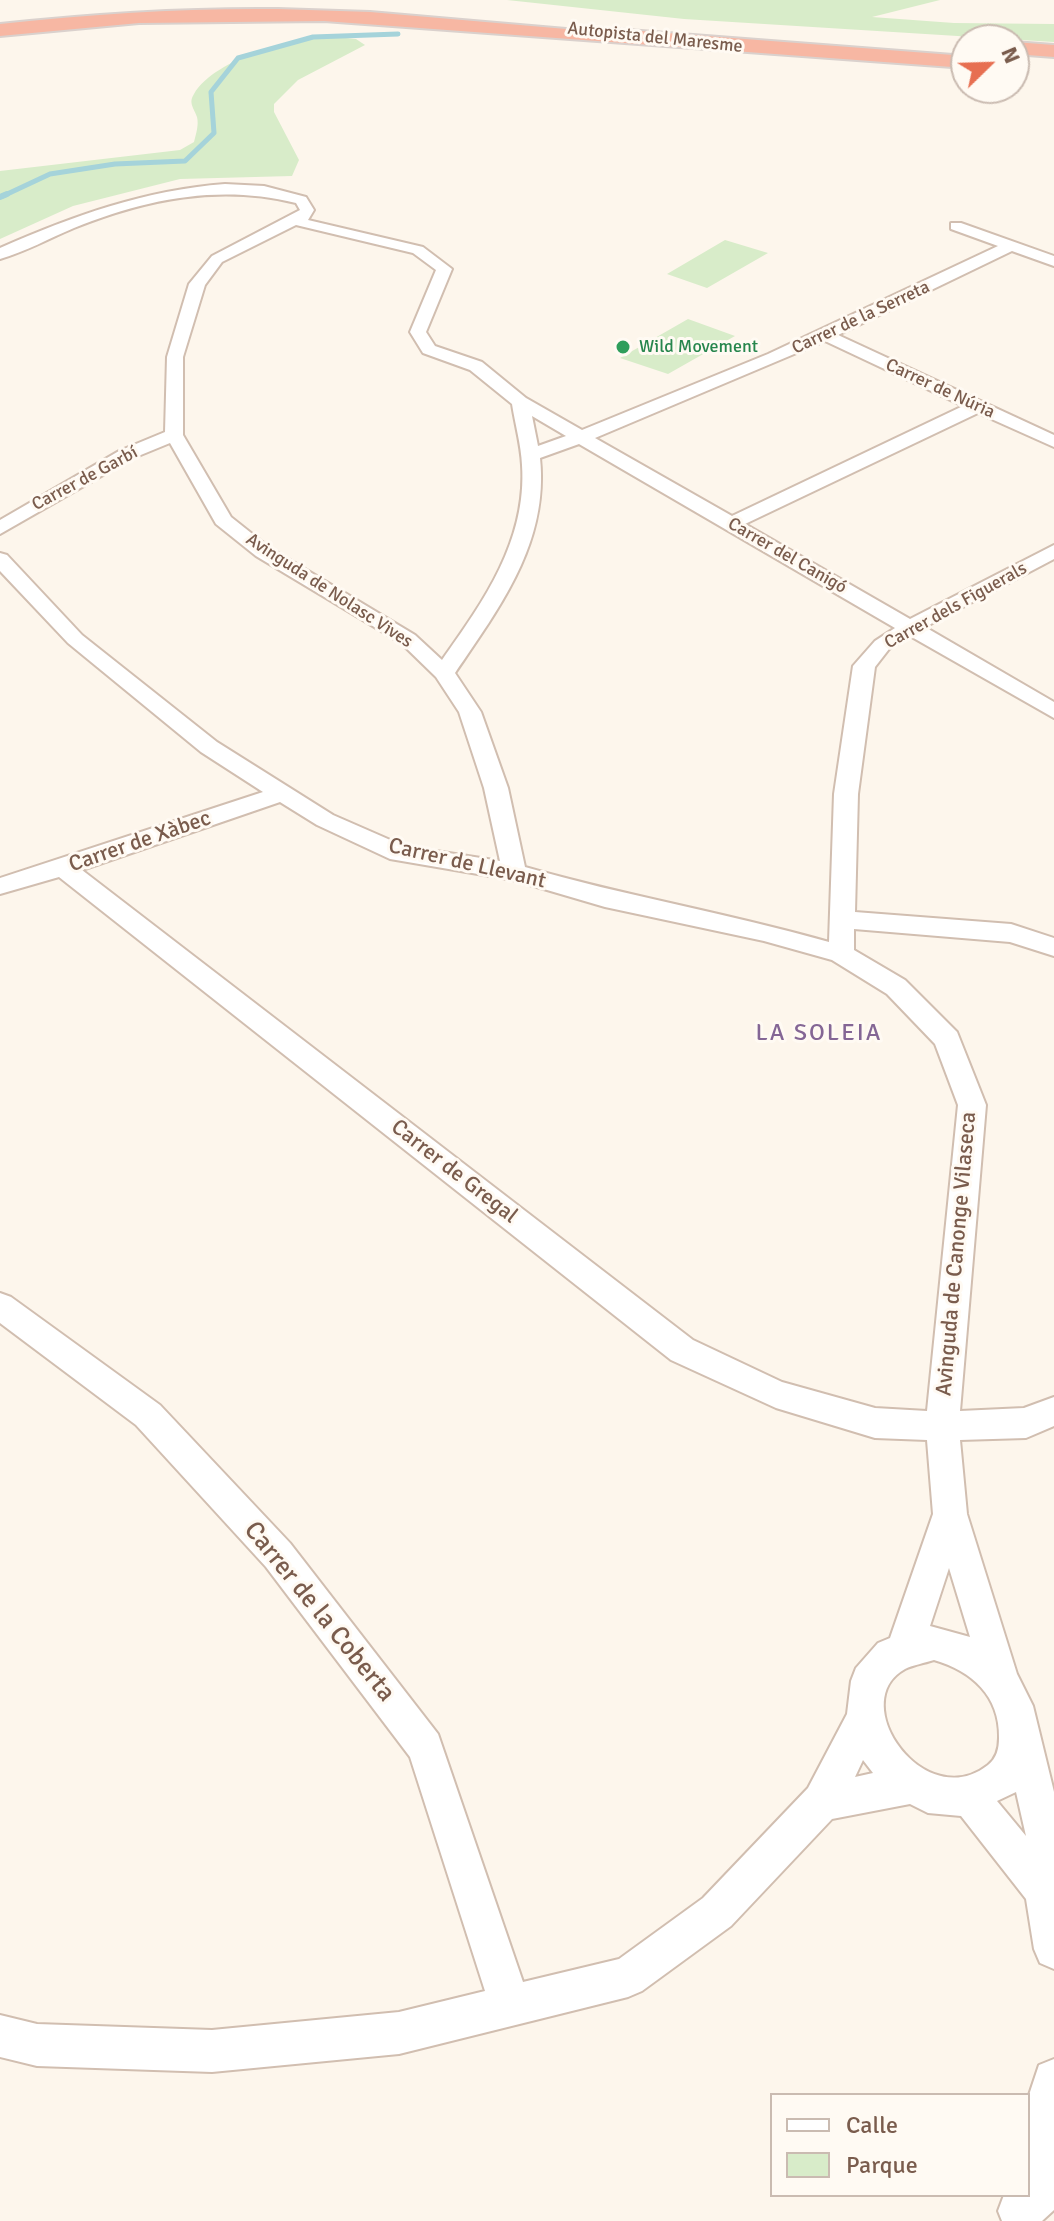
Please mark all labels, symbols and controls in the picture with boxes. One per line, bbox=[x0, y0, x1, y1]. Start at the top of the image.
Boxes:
street label: Autopista del Maresme bbox=[566, 18, 744, 58]
north arrow bbox=[950, 24, 1030, 104]
text: N bbox=[995, 43, 1026, 68]
street label: Carrer de la Serreta bbox=[789, 277, 933, 359]
place label: Wild Movement bbox=[639, 336, 758, 358]
marker: Wild Movement bbox=[614, 338, 632, 356]
street label: Carrer de Núria bbox=[882, 354, 998, 424]
street label: Carrer de Garbí bbox=[28, 442, 142, 516]
street label: Carrer del Canigó bbox=[724, 513, 850, 599]
street label: Avinguda de Nolasc Vives bbox=[242, 529, 416, 653]
street label: Carrer dels Figuerals bbox=[881, 558, 1031, 654]
street label: Carrer de Xàbec bbox=[66, 805, 214, 879]
street label: Carrer de Llevant bbox=[386, 833, 548, 895]
district label: LA SOLEIA bbox=[756, 1020, 882, 1048]
street label: Avinguda de Canonge Vilaseca bbox=[931, 1111, 983, 1397]
street label: Carrer de Gregal bbox=[385, 1114, 523, 1230]
street label: Carrer de la Coberta bbox=[237, 1516, 401, 1708]
legend bbox=[770, 2093, 1030, 2197]
text: Calle bbox=[846, 2110, 898, 2140]
text: Parque bbox=[846, 2150, 918, 2180]

